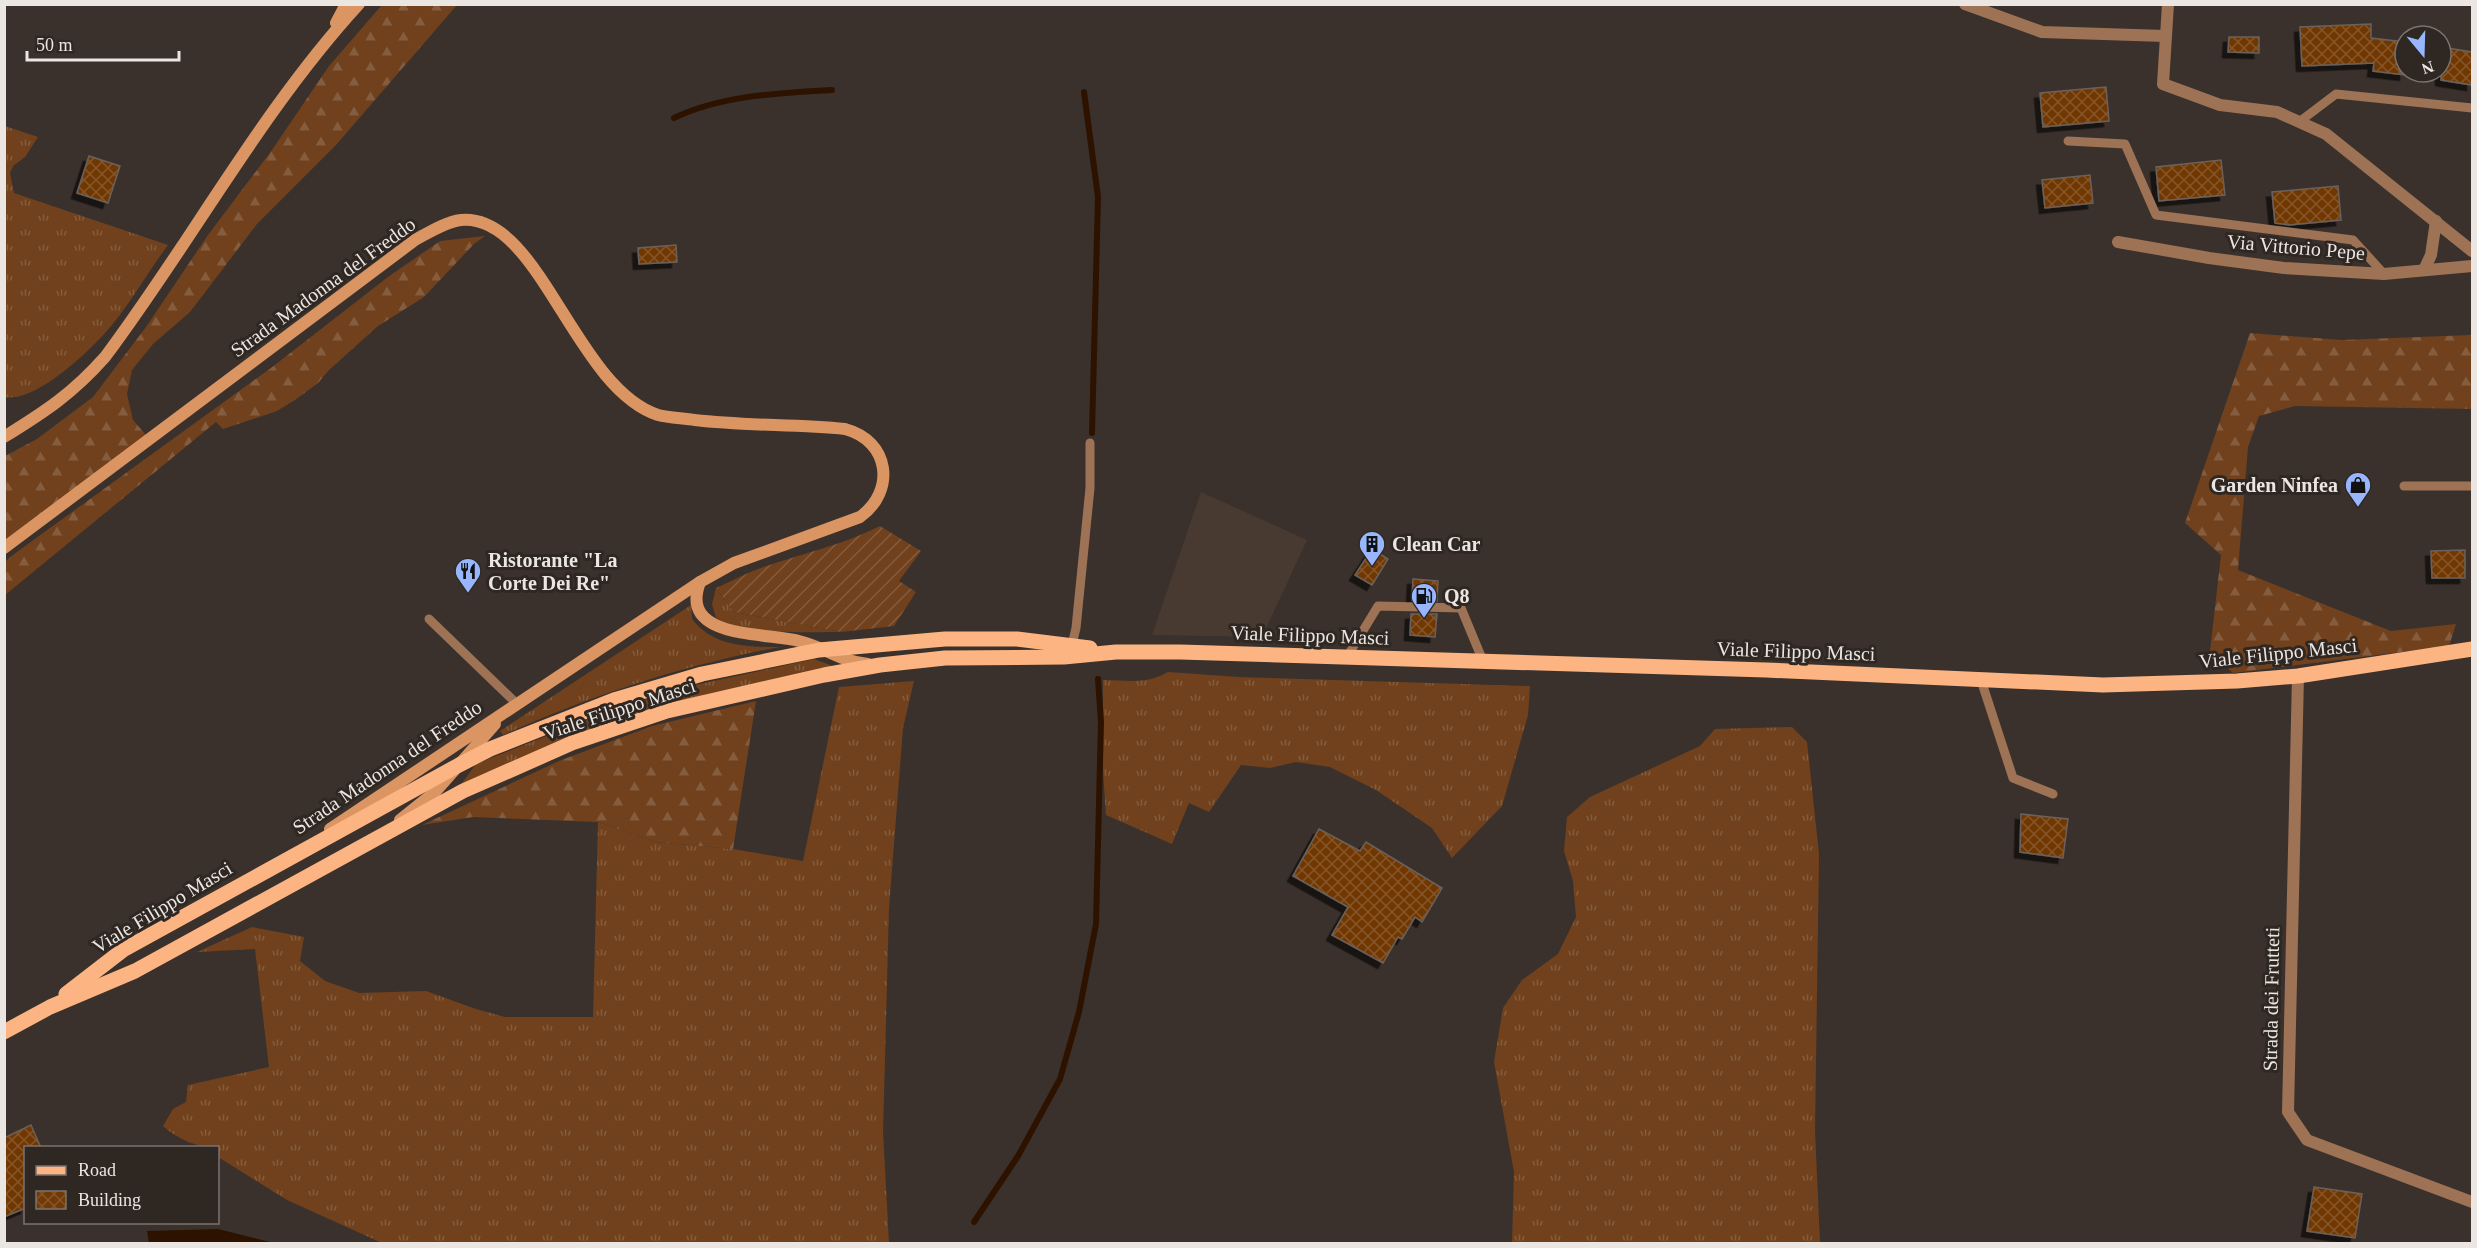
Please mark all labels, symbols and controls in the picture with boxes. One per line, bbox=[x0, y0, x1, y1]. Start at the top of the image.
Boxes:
scale bar bbox=[27, 24, 178, 62]
north arrow bbox=[2393, 24, 2453, 84]
text: 50 m bbox=[36, 35, 73, 55]
text: N bbox=[2419, 58, 2436, 78]
street label: Strada Madonna del Freddo bbox=[226, 213, 420, 361]
street label: Via Vittorio Pepe bbox=[2226, 230, 2366, 265]
shop icon: Garden Ninfea bbox=[2343, 470, 2373, 508]
place label: Garden Ninfea bbox=[2211, 474, 2338, 496]
building icon: Clean Car bbox=[1357, 529, 1387, 567]
place label: Clean Car bbox=[1392, 533, 1480, 555]
place label: Ristorante "La Corte Dei Re" bbox=[488, 549, 617, 594]
restaurant icon: Ristorante "La Corte Dei Re" bbox=[453, 556, 483, 594]
fuel station icon: Q8 bbox=[1409, 581, 1439, 619]
place label: Q8 bbox=[1444, 585, 1470, 607]
street label: Viale Filippo Masci bbox=[1230, 621, 1390, 650]
street label: Viale Filippo Masci bbox=[2198, 634, 2359, 673]
street label: Viale Filippo Masci bbox=[1716, 637, 1876, 666]
street label: Viale Filippo Masci bbox=[540, 674, 699, 745]
street label: Strada Madonna del Freddo bbox=[289, 696, 485, 838]
street label: Viale Filippo Masci bbox=[88, 856, 237, 958]
street label: Strada dei Frutteti bbox=[2259, 926, 2283, 1071]
legend bbox=[24, 1146, 219, 1224]
text: Road bbox=[78, 1160, 116, 1180]
text: Building bbox=[78, 1190, 141, 1210]

